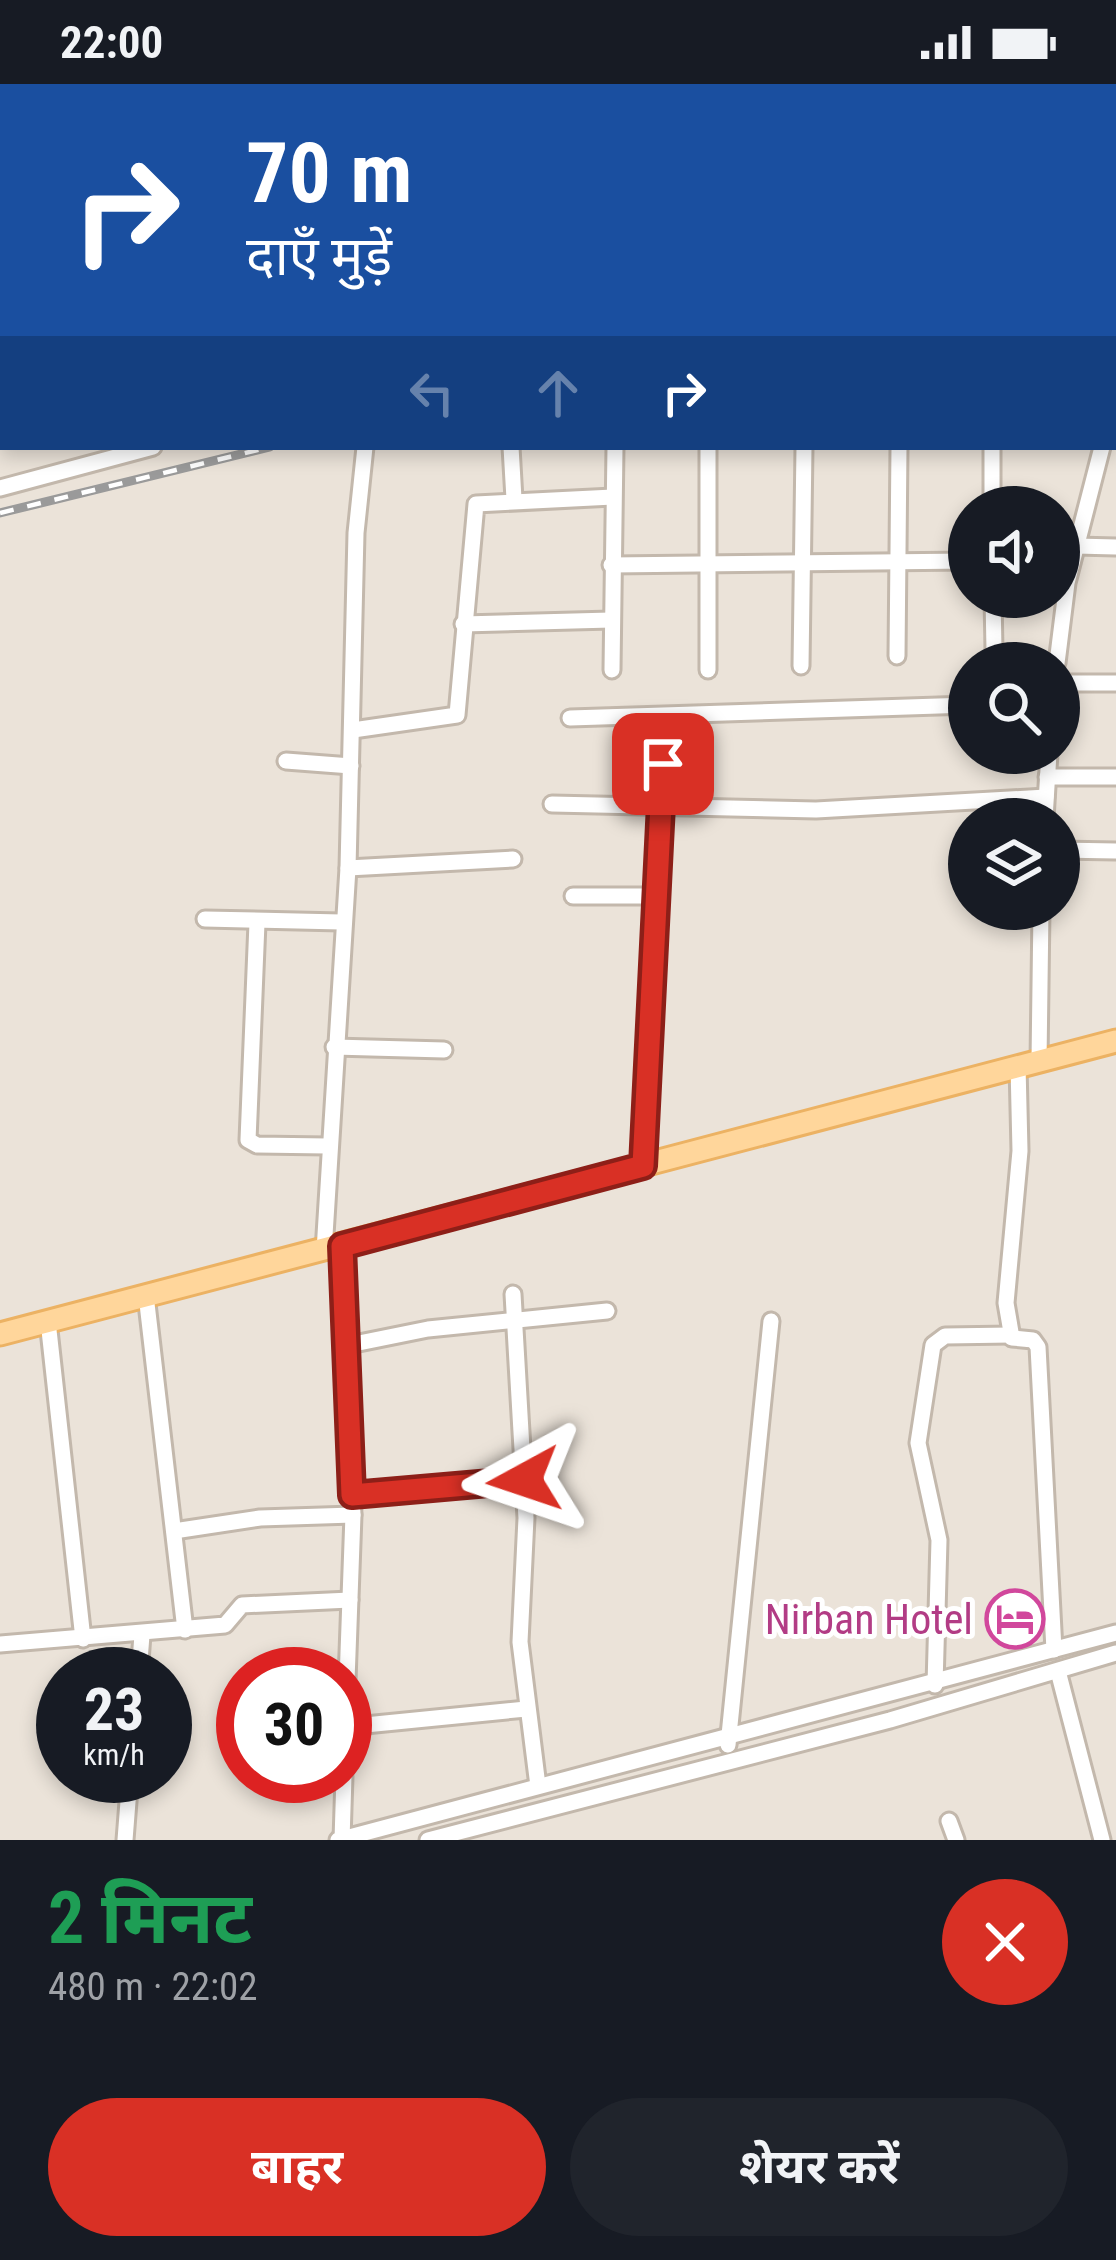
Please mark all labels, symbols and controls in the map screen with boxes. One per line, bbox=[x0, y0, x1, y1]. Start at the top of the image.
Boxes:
text: 22:00 bbox=[60, 16, 163, 69]
text: 70 m bbox=[246, 124, 413, 223]
icon: right bbox=[48, 132, 204, 288]
text: दाएँ मुड़ें bbox=[246, 225, 392, 288]
icon: left bbox=[399, 360, 465, 426]
icon: ahead bbox=[525, 360, 591, 426]
icon: right bbox=[651, 360, 717, 426]
map controls bbox=[948, 486, 1080, 930]
button: sound bbox=[948, 486, 1080, 618]
button: search bbox=[948, 642, 1080, 774]
pin bbox=[612, 713, 714, 815]
icon: arrive bbox=[630, 731, 696, 797]
button: layers bbox=[948, 798, 1080, 930]
position arrow bbox=[461, 1417, 587, 1543]
hotel icon: Nirban Hotel bbox=[984, 1588, 1046, 1650]
place label: Nirban Hotel bbox=[765, 1595, 973, 1644]
speed limit sign: 30 bbox=[216, 1647, 372, 1803]
text: 23 bbox=[84, 1674, 144, 1745]
text: km/h bbox=[83, 1737, 145, 1772]
text: 2 मिनट bbox=[48, 1876, 252, 1961]
button: close bbox=[942, 1879, 1068, 2005]
text: 480 m · 22:02 bbox=[48, 1964, 258, 2010]
button: बाहर bbox=[48, 2098, 546, 2236]
button: शेयर करें bbox=[570, 2098, 1068, 2236]

